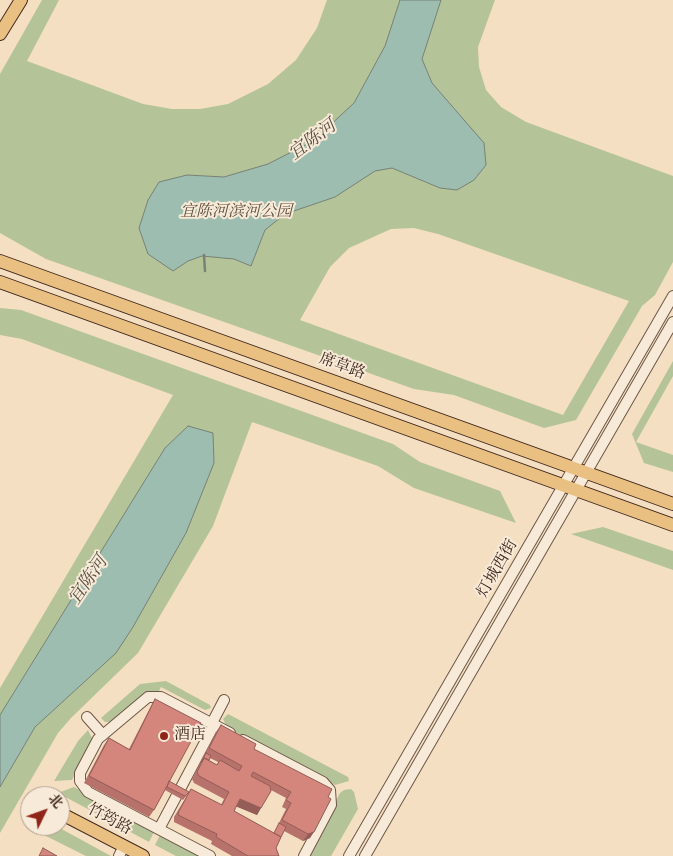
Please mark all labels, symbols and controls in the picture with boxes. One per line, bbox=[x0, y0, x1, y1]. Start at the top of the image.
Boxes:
water label: 宜陈河 bbox=[285, 116, 341, 166]
park label: 宜陈河滨河公园 bbox=[180, 203, 292, 223]
street label: 席草路 bbox=[316, 350, 368, 384]
street label: 灯城西街 bbox=[474, 536, 522, 602]
water label: 宜陈河 bbox=[65, 553, 113, 609]
place label: 酒店 bbox=[174, 726, 206, 746]
marker: 酒店 bbox=[158, 730, 170, 742]
north arrow bbox=[20, 786, 70, 836]
text: 北 bbox=[45, 790, 67, 812]
street label: 竹筠路 bbox=[83, 800, 135, 840]

